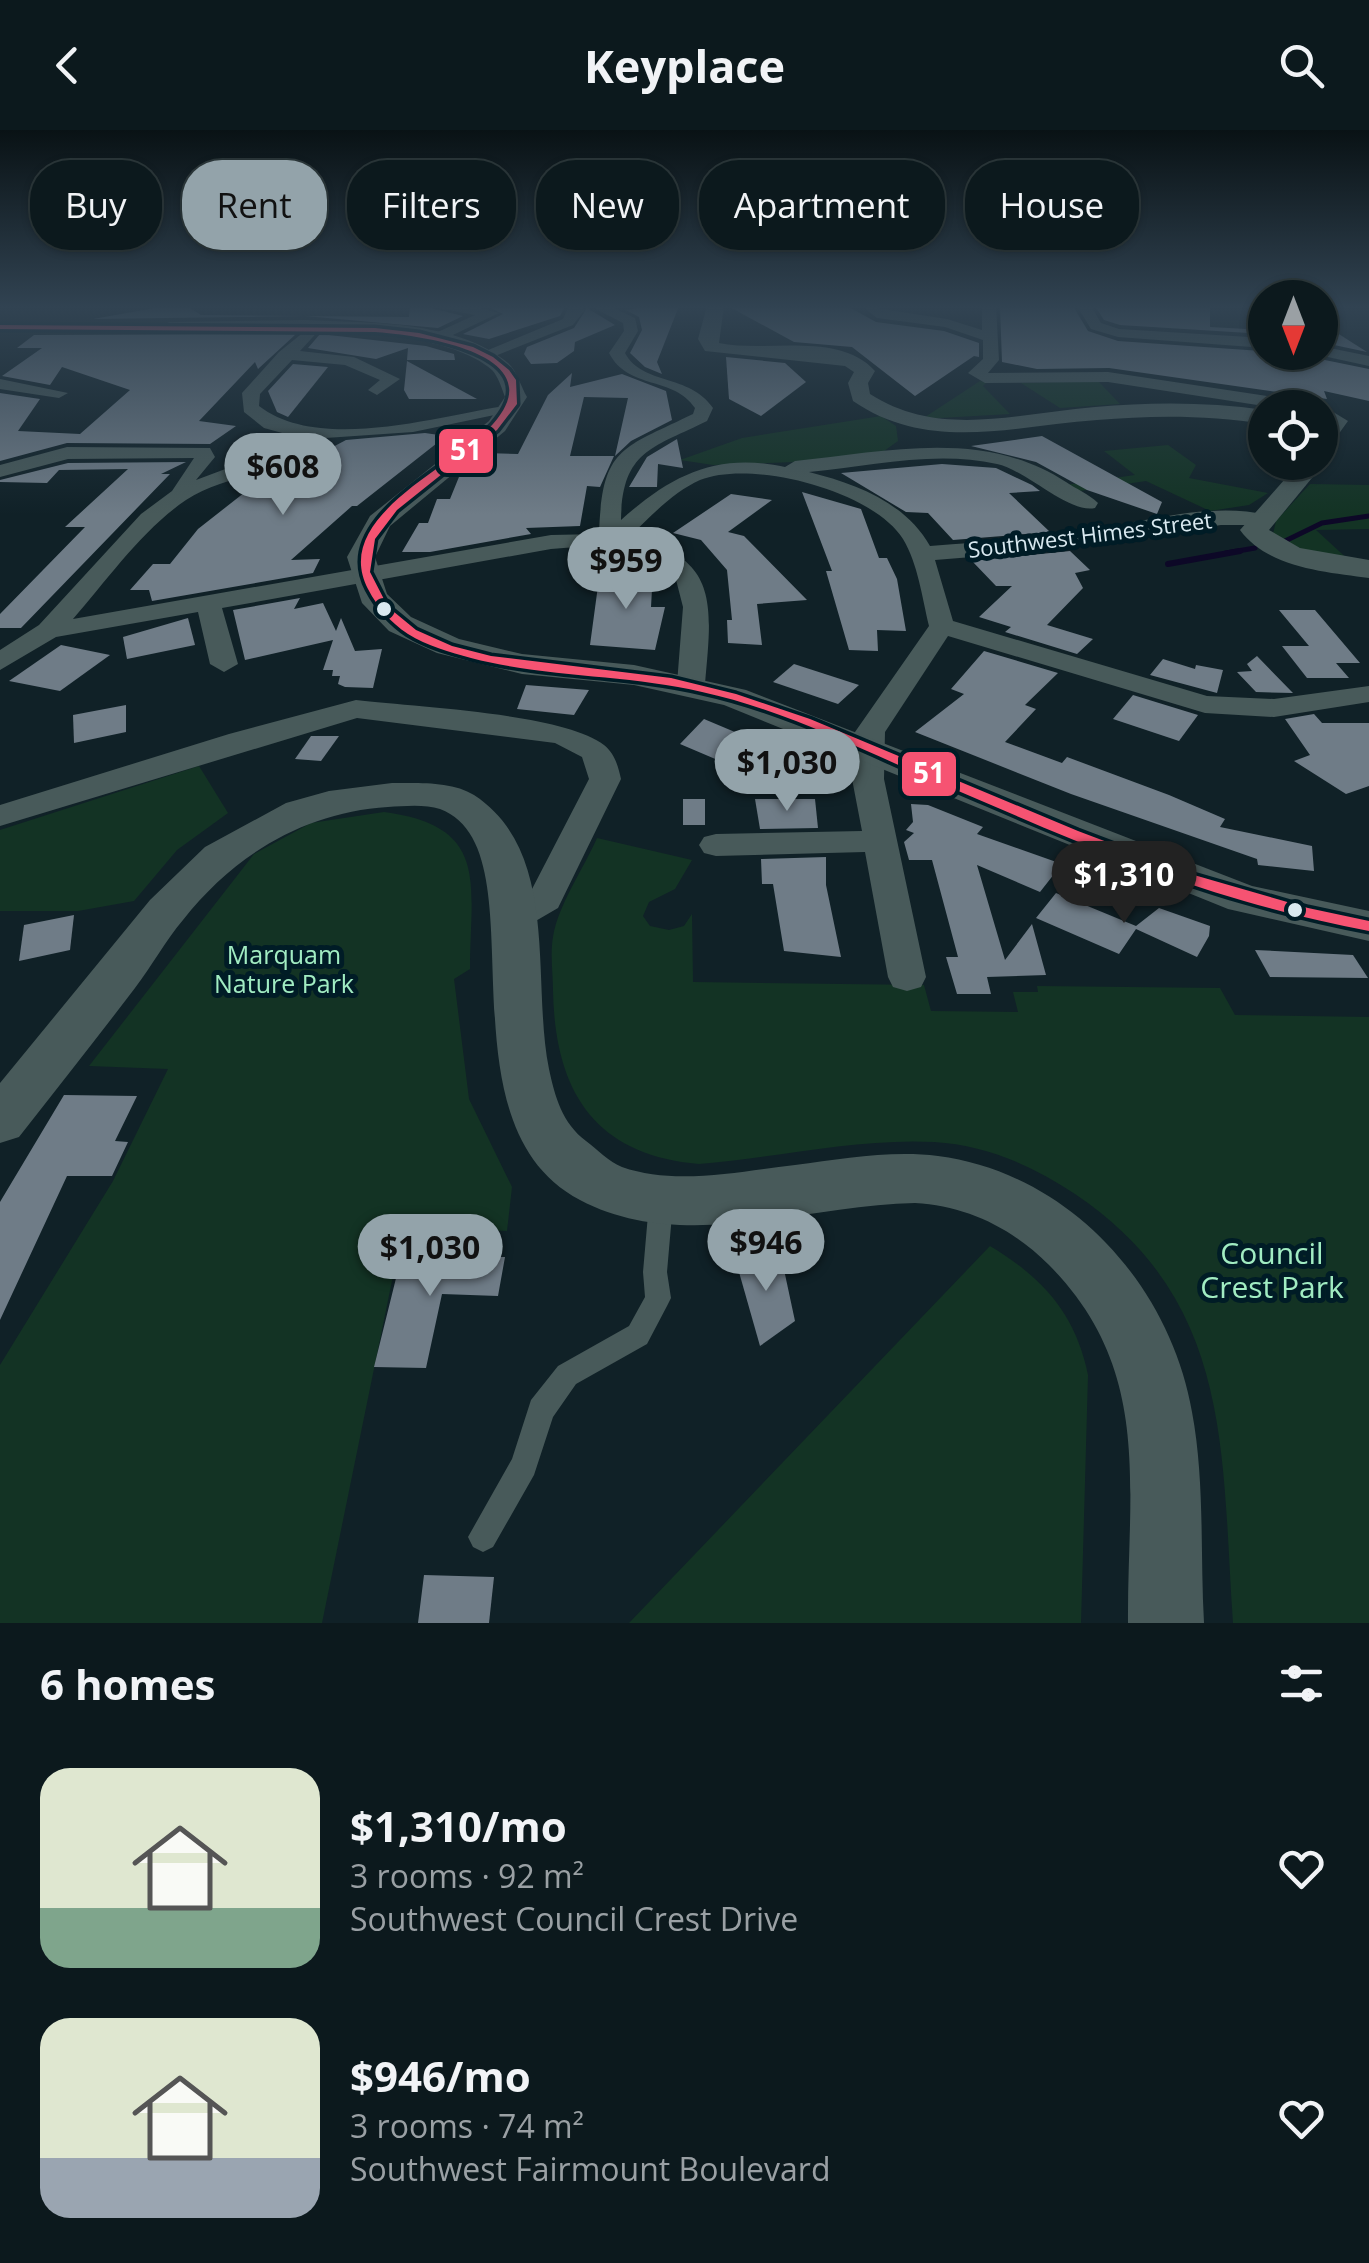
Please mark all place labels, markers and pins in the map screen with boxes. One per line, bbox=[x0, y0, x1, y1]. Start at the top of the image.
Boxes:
pin: $608 bbox=[224, 433, 342, 518]
pin: $959 bbox=[567, 527, 685, 612]
unlabelled marker bbox=[374, 599, 394, 619]
pin: $1,030 bbox=[706, 729, 868, 814]
pin: $1,310 bbox=[1043, 841, 1205, 926]
unlabelled marker bbox=[1285, 900, 1305, 920]
pin: $946 bbox=[707, 1209, 825, 1294]
pin: $1,030 bbox=[349, 1214, 511, 1299]

